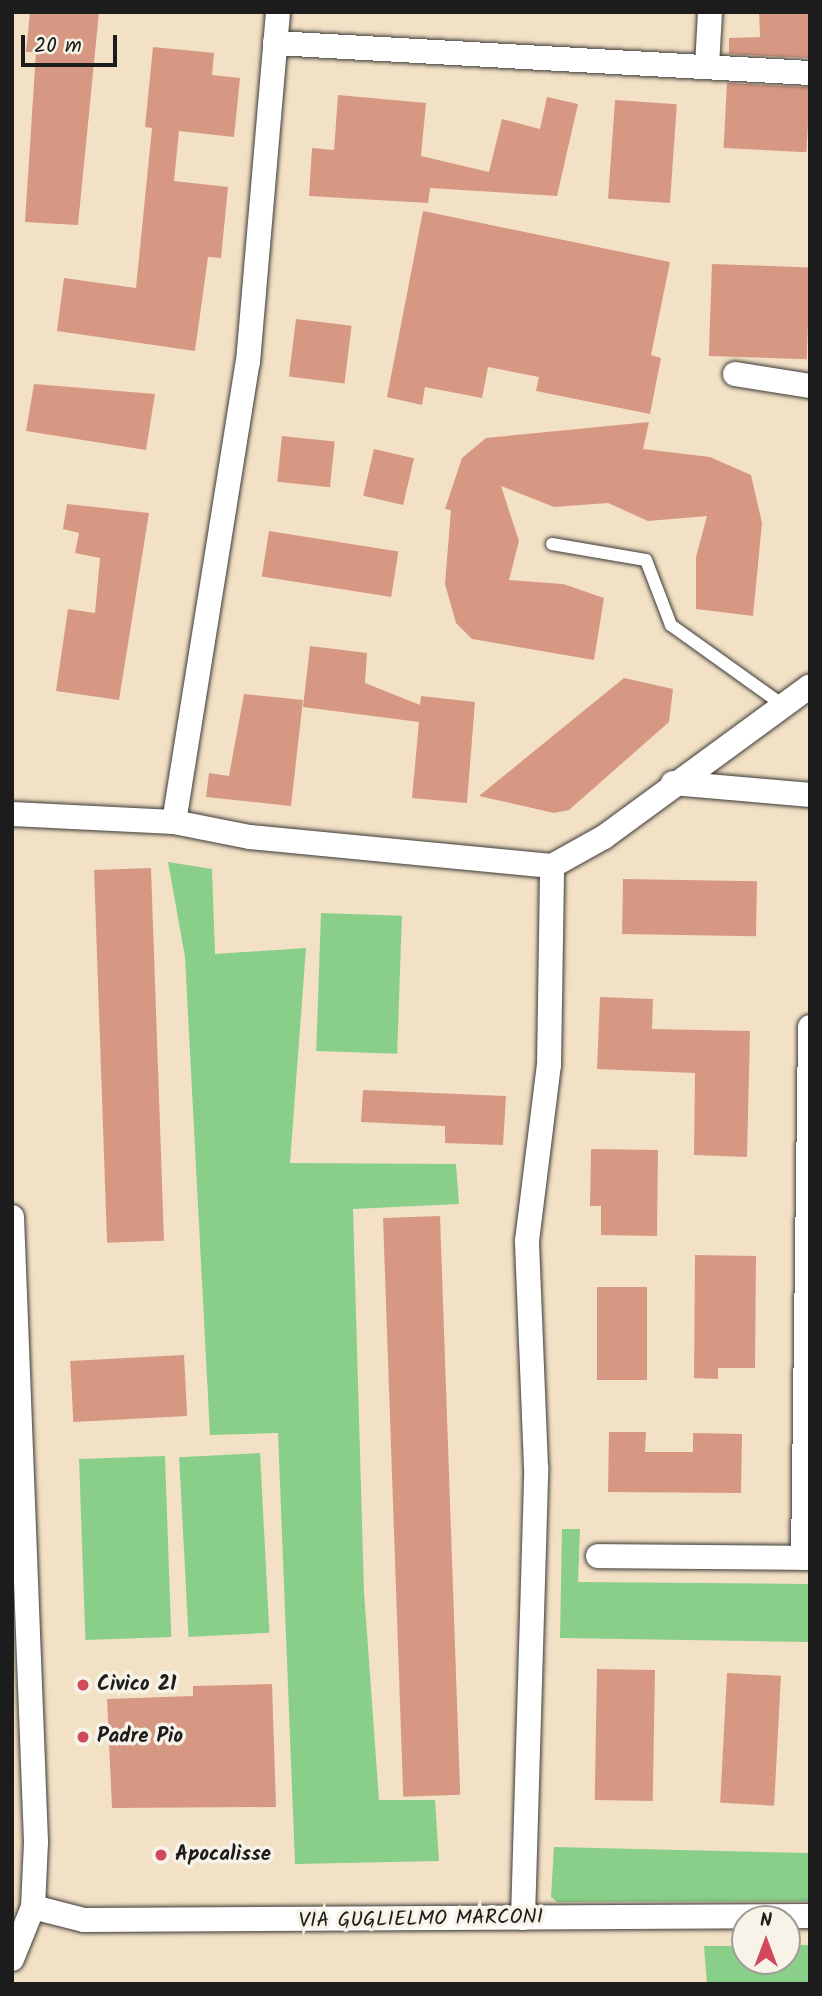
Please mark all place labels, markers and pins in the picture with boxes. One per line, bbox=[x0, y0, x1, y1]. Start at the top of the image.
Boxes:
place label: Civico 21 bbox=[97, 1672, 176, 1698]
marker: Civico 21 bbox=[75, 1677, 91, 1693]
place label: Padre Pio bbox=[97, 1724, 183, 1750]
marker: Padre Pio bbox=[75, 1729, 91, 1745]
place label: Apocalisse bbox=[175, 1842, 271, 1868]
marker: Apocalisse bbox=[153, 1847, 169, 1863]

